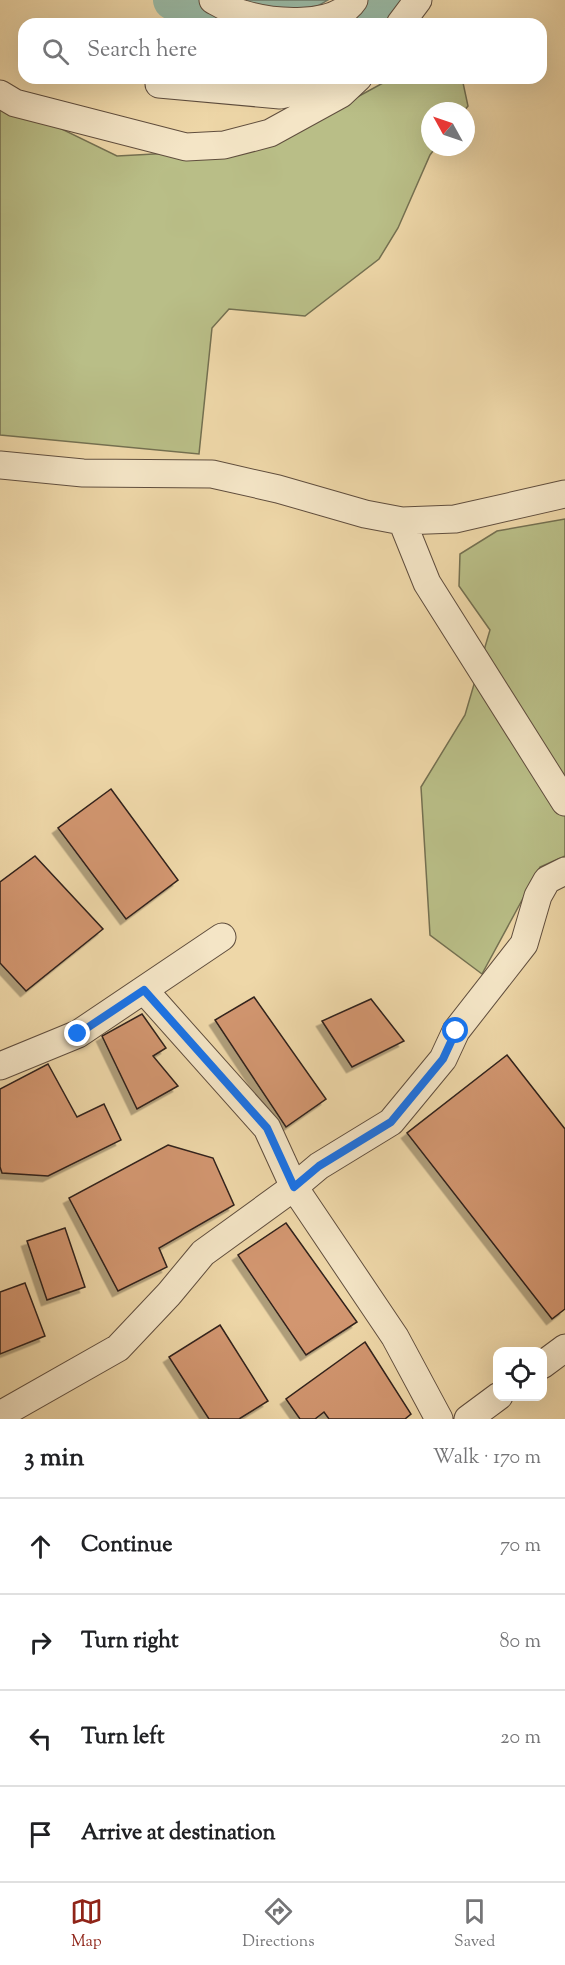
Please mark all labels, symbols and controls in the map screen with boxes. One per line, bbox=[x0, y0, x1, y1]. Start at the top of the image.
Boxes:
search box bbox=[18, 18, 547, 84]
icon: search bbox=[39, 35, 72, 68]
text: Search here bbox=[87, 35, 197, 67]
north arrow bbox=[421, 102, 475, 156]
route start bbox=[442, 1017, 468, 1043]
route end bbox=[64, 1020, 90, 1046]
map controls bbox=[493, 1347, 547, 1401]
button: locate bbox=[493, 1347, 547, 1401]
text: 3 min bbox=[24, 1440, 84, 1477]
text: Walk · 170 m bbox=[433, 1444, 541, 1473]
icon: ahead bbox=[24, 1530, 57, 1563]
text: Continue bbox=[81, 1530, 172, 1562]
text: 70 m bbox=[500, 1532, 541, 1561]
icon: right bbox=[24, 1626, 57, 1659]
text: Turn right bbox=[81, 1626, 178, 1658]
text: 80 m bbox=[500, 1628, 541, 1657]
icon: left bbox=[24, 1722, 57, 1755]
text: Turn left bbox=[81, 1722, 164, 1754]
text: 20 m bbox=[500, 1724, 541, 1753]
icon: arrive bbox=[24, 1818, 57, 1851]
text: Arrive at destination bbox=[81, 1818, 276, 1850]
tab: Map bbox=[70, 1895, 103, 1954]
tab: Directions bbox=[242, 1895, 315, 1954]
tab: Saved bbox=[454, 1895, 495, 1954]

